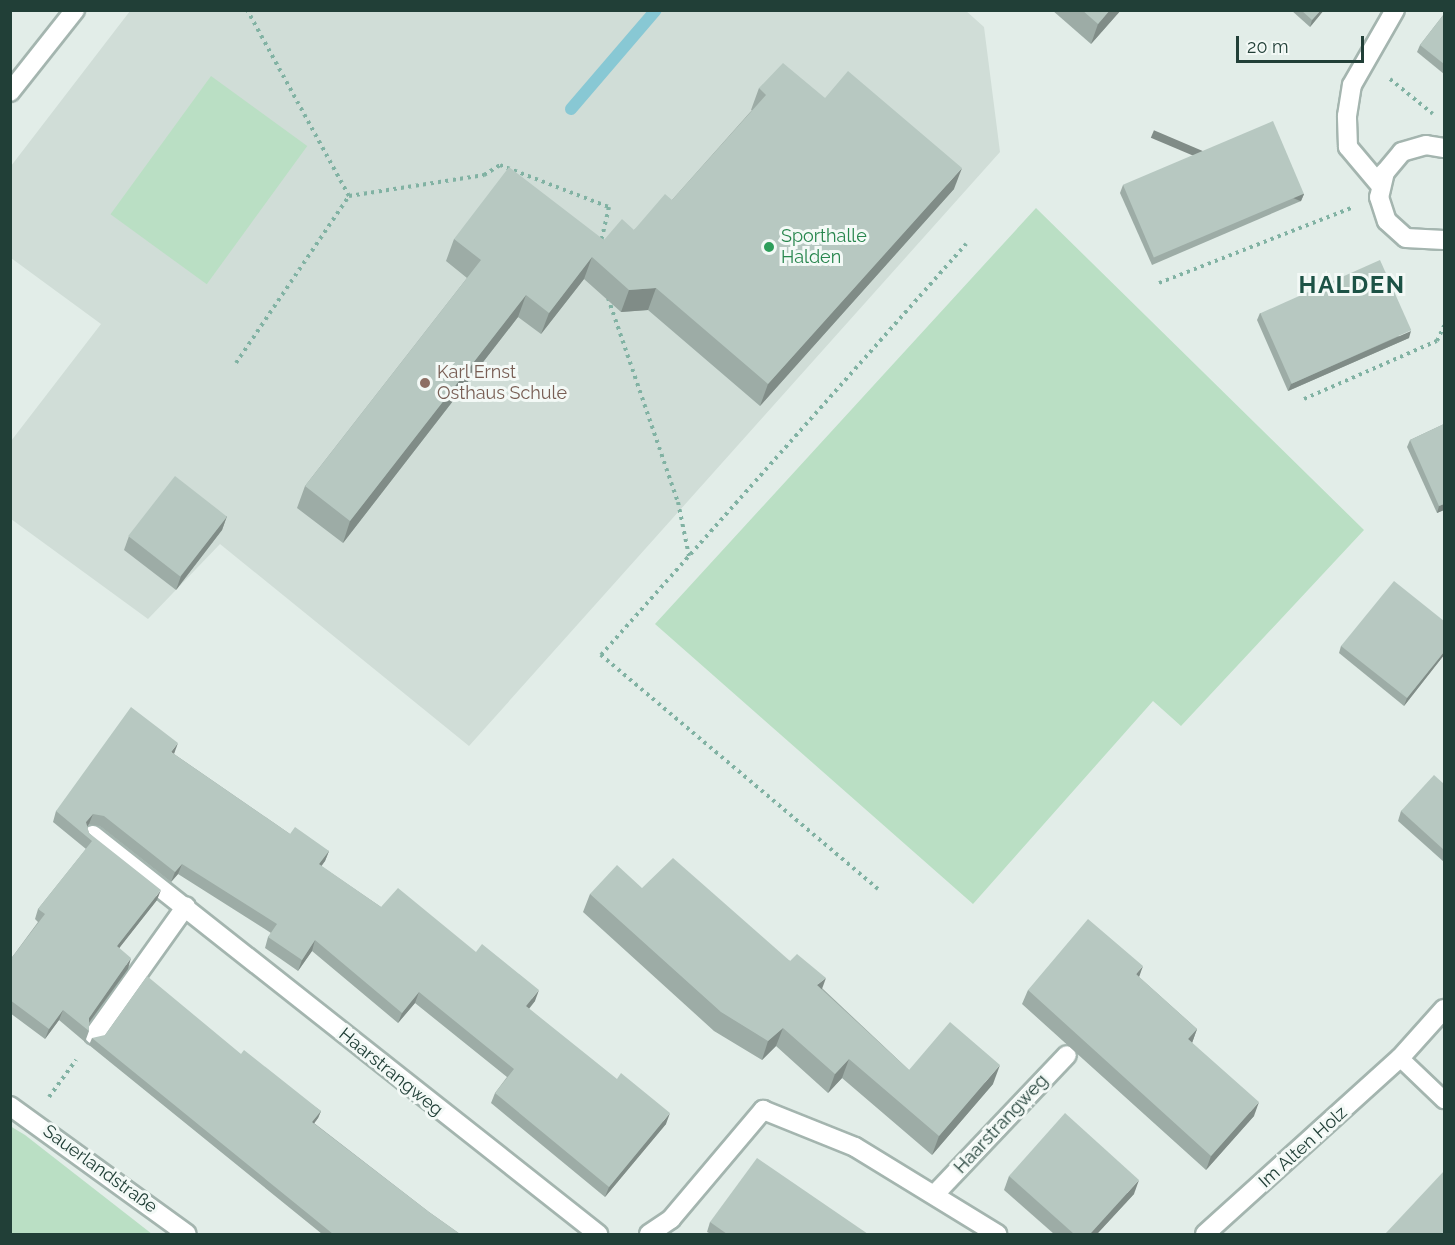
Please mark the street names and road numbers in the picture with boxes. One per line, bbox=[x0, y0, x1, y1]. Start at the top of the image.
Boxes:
street label: Haarstrangweg bbox=[335, 1023, 447, 1121]
street label: Haarstrangweg bbox=[950, 1070, 1052, 1178]
street label: Im Alten Holz bbox=[1254, 1102, 1352, 1192]
street label: Sauerlandstraße bbox=[39, 1120, 161, 1218]

